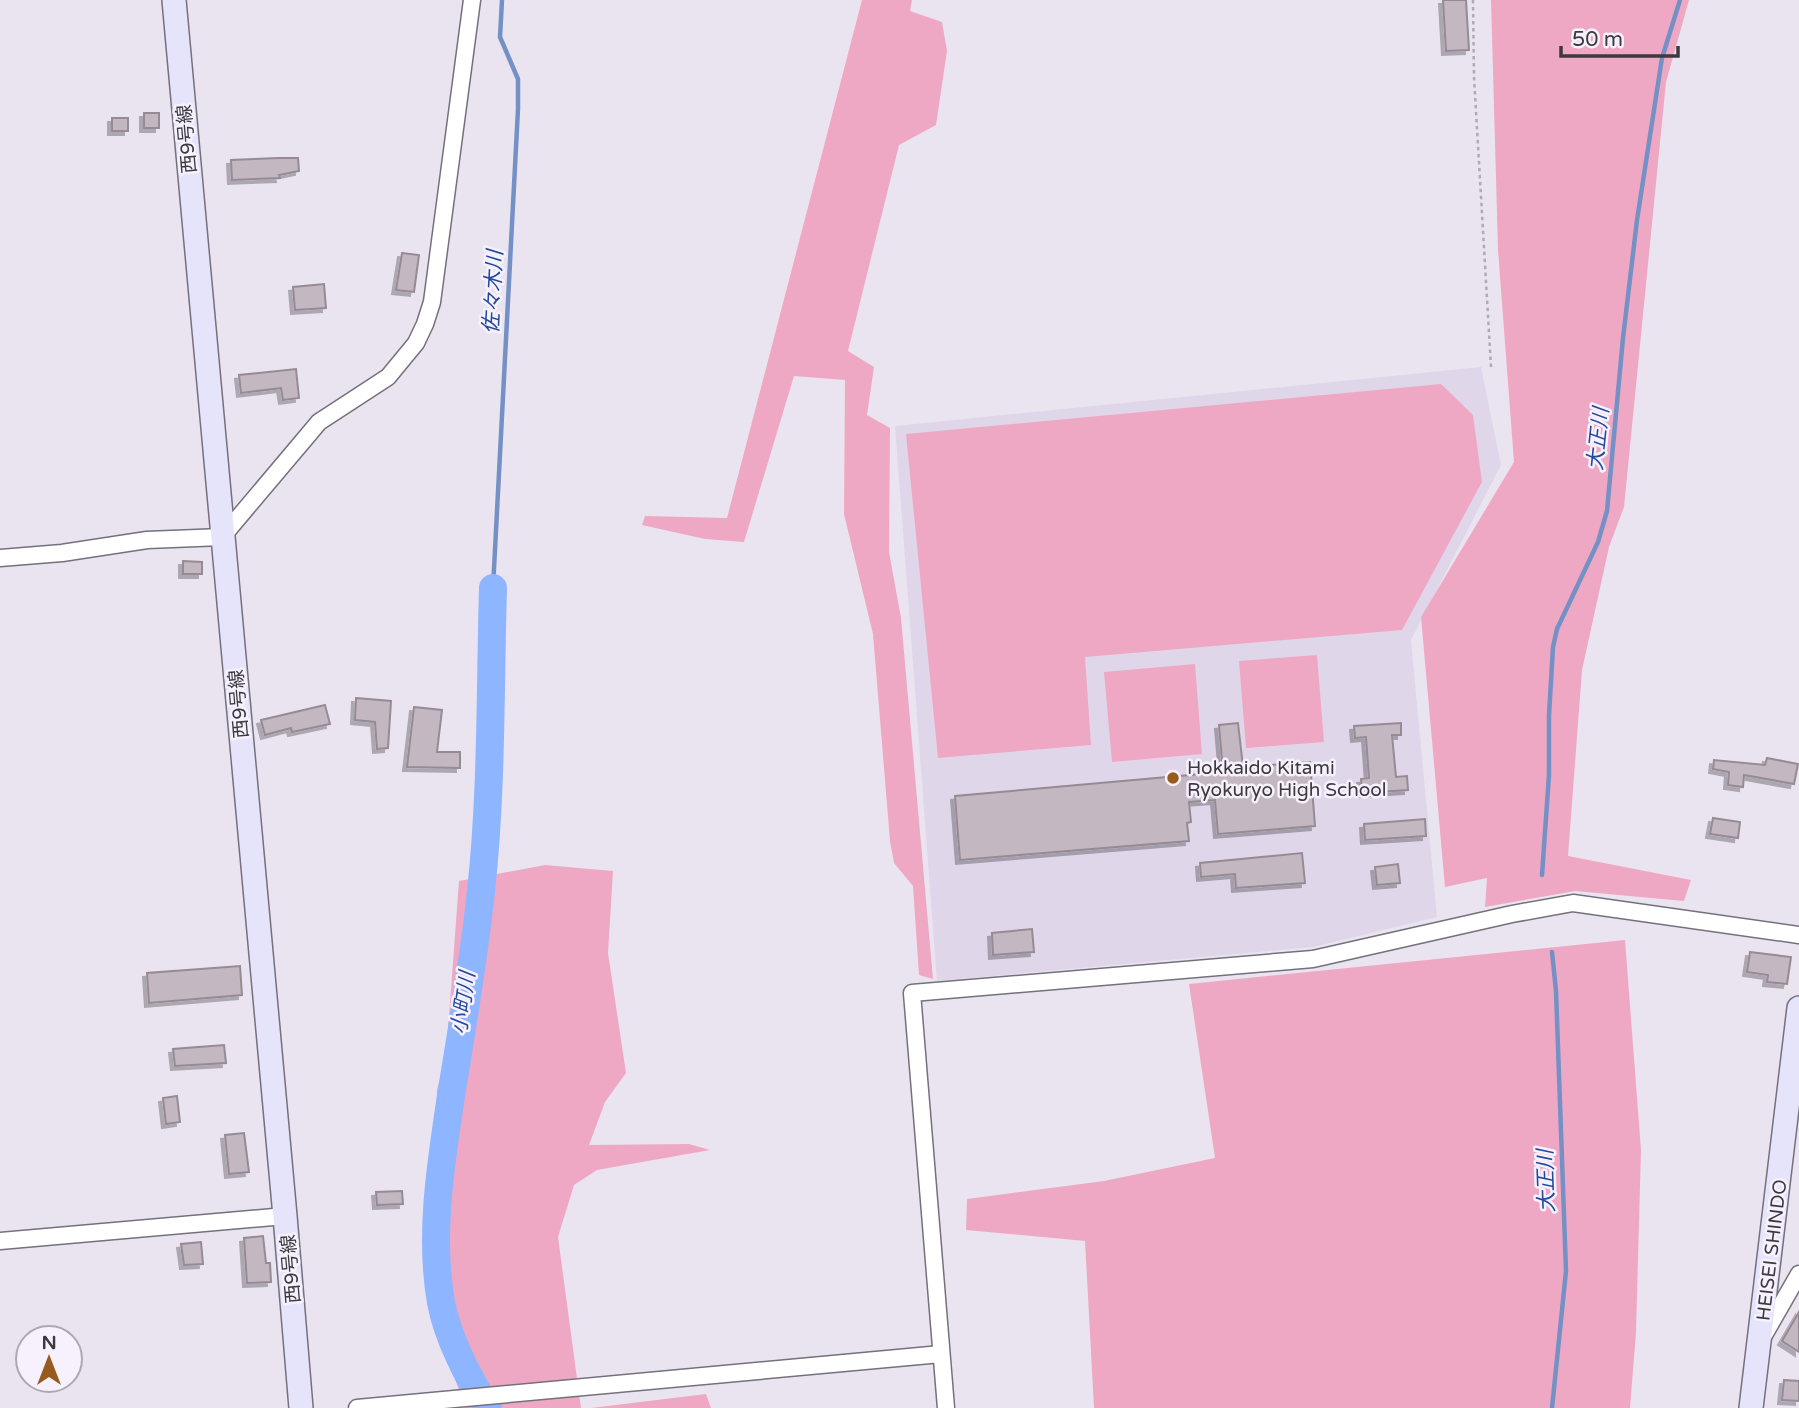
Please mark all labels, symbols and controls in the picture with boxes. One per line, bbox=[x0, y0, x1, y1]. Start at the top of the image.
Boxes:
scale bar bbox=[1561, 14, 1678, 58]
text: 50 m bbox=[1572, 27, 1623, 52]
street label: 西9号線 bbox=[173, 104, 201, 174]
water label: 佐々木川 bbox=[479, 247, 508, 335]
water label: 大正川 bbox=[1583, 404, 1614, 472]
street label: 西9号線 bbox=[225, 669, 253, 739]
place label: Hokkaido Kitami Ryokuryo High School bbox=[1187, 757, 1387, 801]
marker: Hokkaido Kitami Ryokuryo High School bbox=[1165, 770, 1181, 786]
water label: 小町川 bbox=[447, 968, 481, 1036]
water label: 大正川 bbox=[1533, 1147, 1560, 1213]
street label: HEISEI SHINDO bbox=[1752, 1178, 1792, 1322]
street label: 西9号線 bbox=[277, 1234, 305, 1304]
north arrow bbox=[14, 1324, 84, 1394]
text: N bbox=[41, 1332, 57, 1354]

